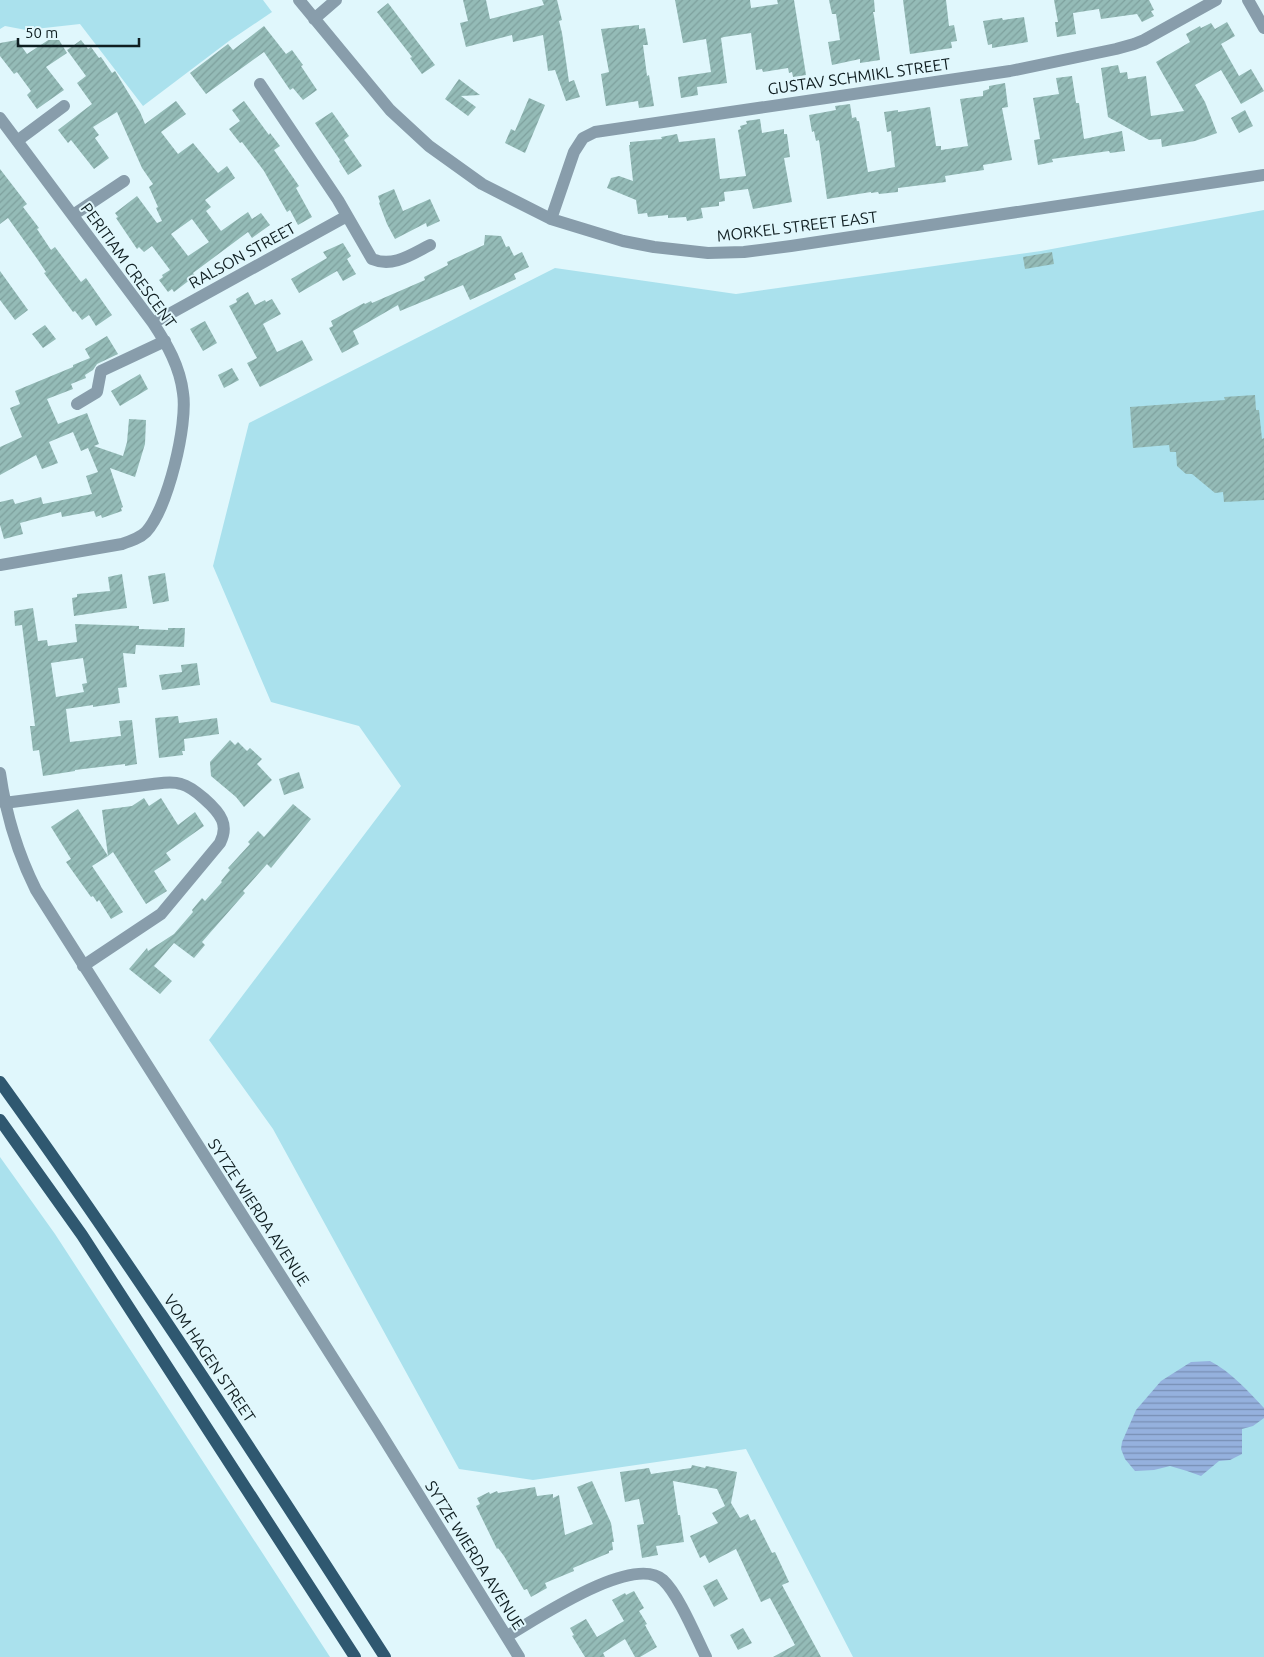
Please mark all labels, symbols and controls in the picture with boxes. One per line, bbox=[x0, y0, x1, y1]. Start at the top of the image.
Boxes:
scale bar bbox=[18, 15, 139, 47]
text: 50 m bbox=[25, 24, 58, 41]
street label: GUSTAV SCHMIKL STREET bbox=[767, 54, 952, 98]
street label: PERITIAM CRESCENT bbox=[78, 199, 180, 331]
street label: MORKEL STREET EAST bbox=[716, 207, 878, 245]
street label: RALSON STREET bbox=[186, 218, 299, 292]
street label: SYTZE WIERDA AVENUE bbox=[205, 1135, 313, 1289]
street label: VOM HAGEN STREET bbox=[161, 1291, 259, 1425]
street label: SYTZE WIERDA AVENUE bbox=[422, 1477, 528, 1633]

